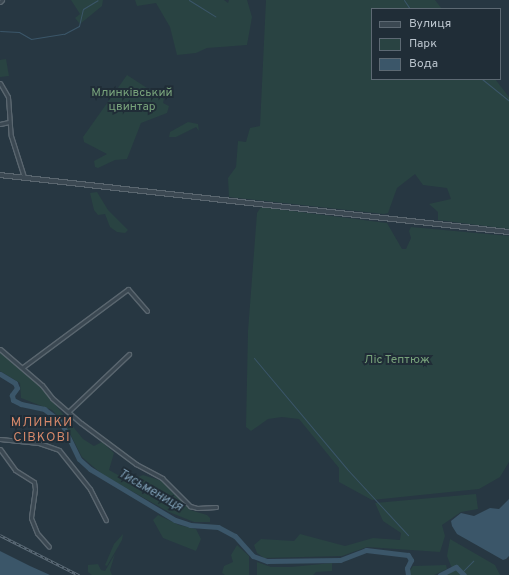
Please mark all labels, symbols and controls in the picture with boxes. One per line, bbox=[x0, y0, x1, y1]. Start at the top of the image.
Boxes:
legend bbox=[371, 8, 501, 80]
text: Вулиця bbox=[409, 16, 451, 32]
text: Парк bbox=[409, 36, 437, 52]
text: Вода bbox=[409, 56, 438, 72]
park label: Млинківський цвинтар bbox=[91, 87, 173, 115]
park label: Ліс Тептюж bbox=[364, 354, 430, 368]
district label: МЛИНКИ СІВКОВІ bbox=[11, 416, 73, 447]
water label: Тисьмениця bbox=[115, 466, 185, 516]

